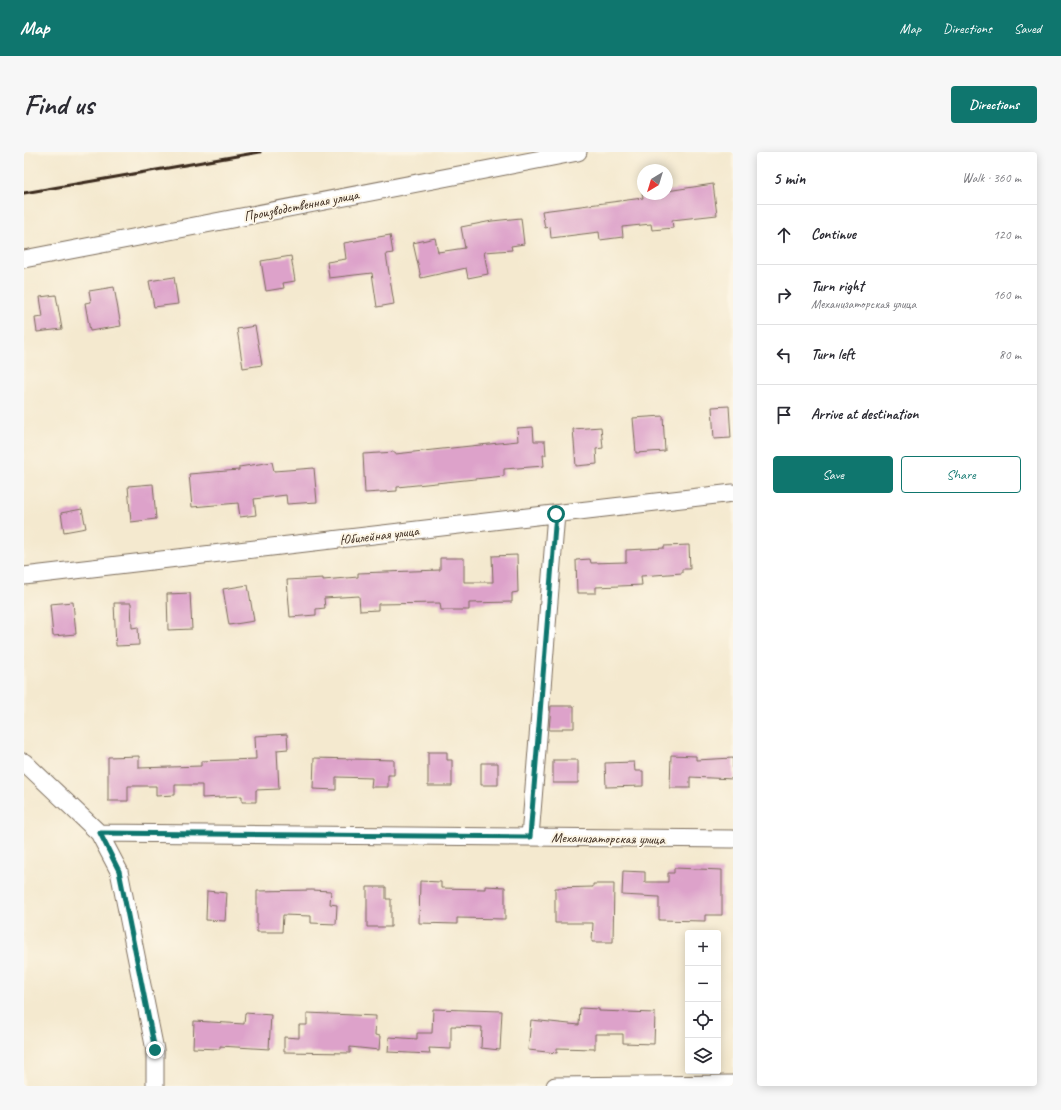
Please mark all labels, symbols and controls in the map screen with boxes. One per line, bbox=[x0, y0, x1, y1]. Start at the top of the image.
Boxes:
text: Map bbox=[20, 16, 50, 40]
text: Map bbox=[900, 20, 921, 37]
text: Directions bbox=[943, 20, 992, 37]
text: Saved bbox=[1014, 20, 1041, 37]
button: Directions bbox=[951, 86, 1037, 123]
text: Find us bbox=[24, 87, 94, 122]
north arrow bbox=[637, 164, 673, 200]
text: 5 min bbox=[773, 168, 805, 189]
text: Walk · 360 m bbox=[962, 170, 1021, 186]
street label: Производственная улица bbox=[242, 186, 361, 225]
icon: ahead bbox=[773, 224, 795, 246]
text: Continue bbox=[811, 225, 856, 244]
text: 120 m bbox=[993, 227, 1021, 243]
text: Turn right bbox=[811, 277, 864, 296]
icon: right bbox=[773, 284, 795, 306]
text: 160 m bbox=[993, 287, 1021, 303]
text: Механизаторская улица bbox=[811, 296, 916, 312]
icon: left bbox=[773, 344, 795, 366]
text: Turn left bbox=[811, 345, 854, 364]
text: 80 m bbox=[999, 347, 1021, 363]
icon: arrive bbox=[773, 404, 795, 426]
text: Arrive at destination bbox=[811, 405, 918, 424]
button: Save bbox=[773, 456, 893, 493]
button: Share bbox=[901, 456, 1021, 493]
route start bbox=[547, 505, 565, 523]
street label: Юбилейная улица bbox=[339, 522, 421, 549]
street label: Механизаторская улица bbox=[551, 829, 666, 848]
map controls bbox=[685, 930, 721, 1074]
button: + bbox=[685, 930, 721, 966]
button: − bbox=[685, 966, 721, 1002]
button: locate bbox=[685, 1002, 721, 1038]
button: layers bbox=[685, 1038, 721, 1074]
route end bbox=[146, 1041, 164, 1059]

